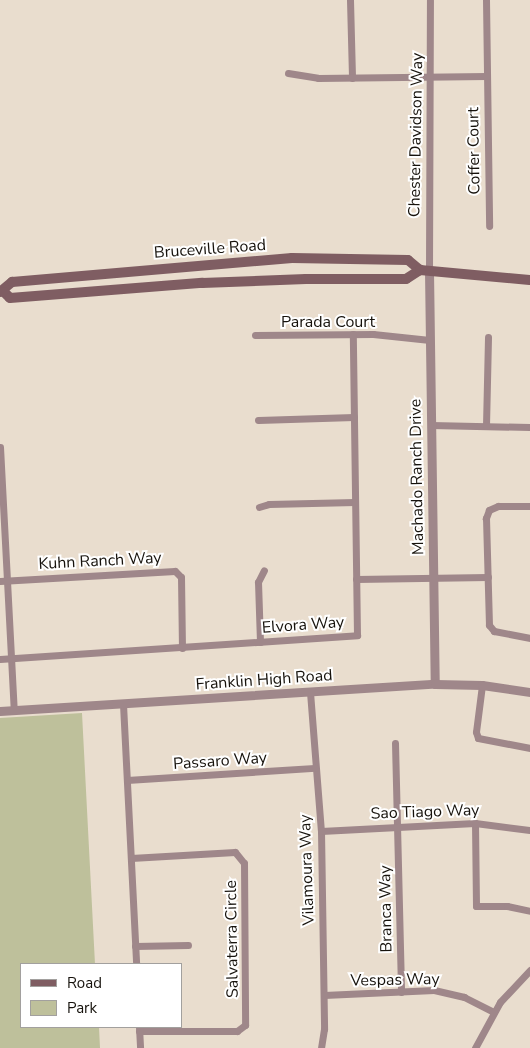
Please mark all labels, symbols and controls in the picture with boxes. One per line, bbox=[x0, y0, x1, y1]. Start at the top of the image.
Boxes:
street label: Chester Davidson Way bbox=[405, 53, 427, 217]
street label: Coffer Court bbox=[464, 107, 484, 195]
street label: Bruceville Road bbox=[153, 236, 267, 262]
street label: Parada Court bbox=[281, 312, 375, 332]
street label: Machado Ranch Drive bbox=[406, 399, 428, 555]
street label: Kuhn Ranch Way bbox=[38, 548, 162, 574]
street label: Elvora Way bbox=[261, 613, 345, 637]
street label: Franklin High Road bbox=[195, 666, 333, 694]
street label: Passaro Way bbox=[172, 748, 268, 774]
street label: Sao Tiago Way bbox=[370, 801, 480, 823]
street label: Vilamoura Way bbox=[295, 814, 319, 926]
street label: Branca Way bbox=[376, 865, 396, 953]
street label: Salvaterra Circle bbox=[221, 880, 243, 998]
legend bbox=[20, 963, 182, 1028]
street label: Vespas Way bbox=[350, 970, 440, 990]
text: Road bbox=[67, 973, 102, 993]
text: Park bbox=[67, 998, 97, 1018]

